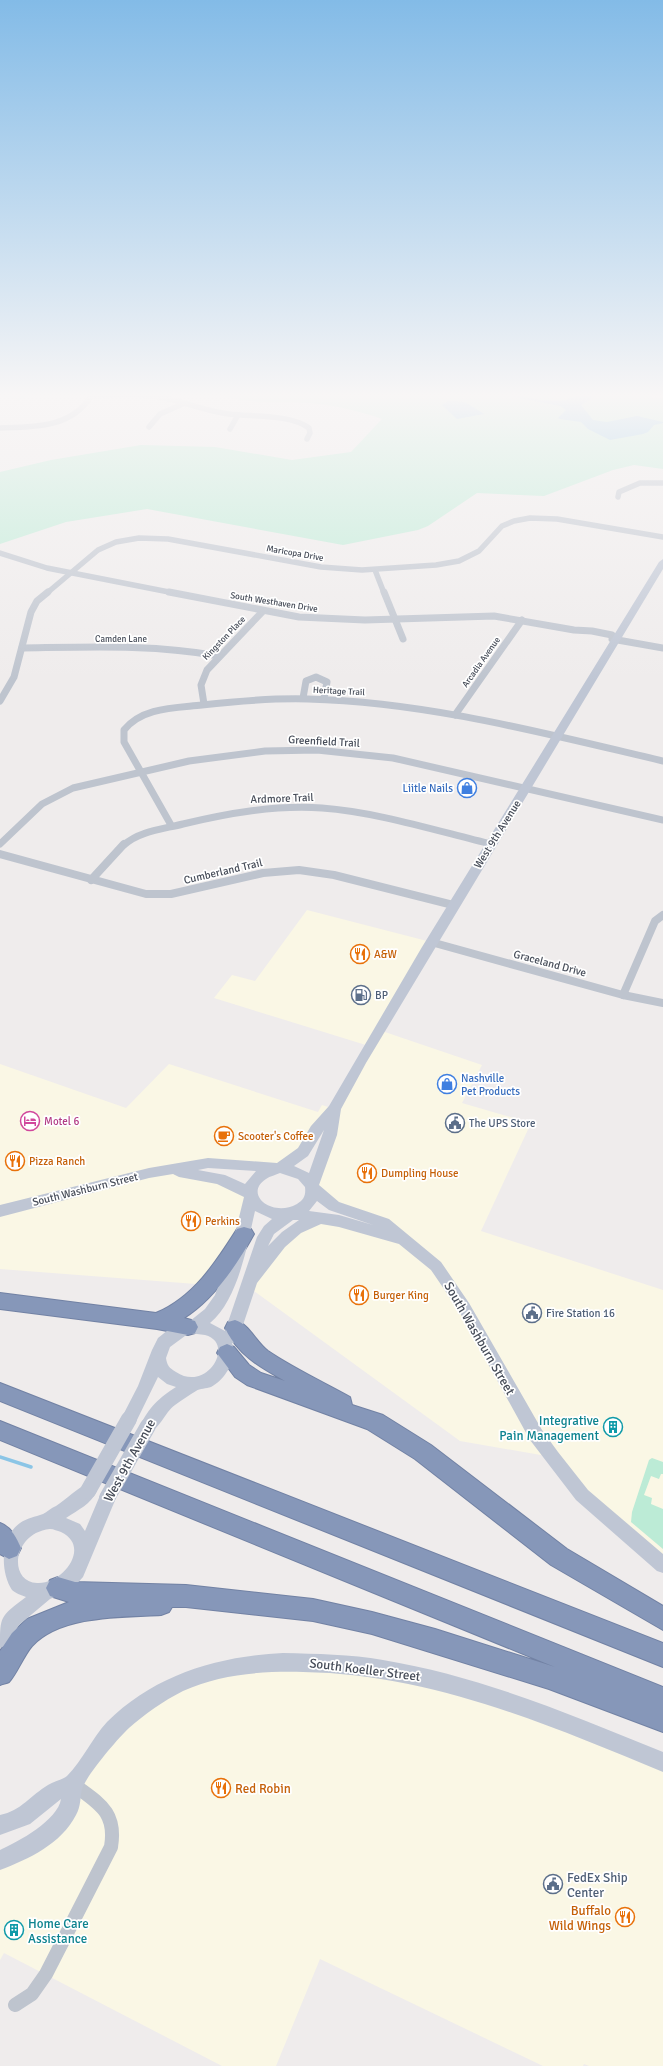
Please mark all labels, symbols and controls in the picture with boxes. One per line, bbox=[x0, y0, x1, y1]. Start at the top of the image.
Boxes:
street label: Maricopa Drive bbox=[265, 543, 325, 564]
street label: South Westhaven Drive bbox=[229, 590, 319, 615]
street label: Kingston Place bbox=[201, 614, 248, 663]
street label: Camden Lane bbox=[95, 634, 147, 645]
street label: Arcadia Avenue bbox=[460, 634, 503, 690]
street label: Heritage Trail bbox=[313, 685, 366, 698]
street label: Greenfield Trail bbox=[288, 733, 360, 750]
shop icon: Liitle Nails bbox=[456, 777, 478, 799]
place label: Liitle Nails bbox=[403, 782, 453, 795]
street label: Ardmore Trail bbox=[250, 791, 314, 806]
street label: West 9th Avenue bbox=[471, 798, 524, 871]
street label: Cumberland Trail bbox=[182, 856, 264, 887]
restaurant icon: A&W bbox=[349, 943, 371, 965]
place label: A&W bbox=[374, 948, 398, 961]
street label: Graceland Drive bbox=[512, 948, 588, 979]
fuel station icon: BP bbox=[350, 984, 372, 1006]
place label: BP bbox=[375, 989, 388, 1002]
place label: Nashville Pet Products bbox=[461, 1072, 520, 1098]
shop icon: Nashville Pet Products bbox=[436, 1073, 458, 1095]
hotel icon: Motel 6 bbox=[19, 1110, 41, 1132]
public building icon: The UPS Store bbox=[444, 1112, 466, 1134]
place label: Motel 6 bbox=[44, 1115, 79, 1128]
place label: The UPS Store bbox=[469, 1117, 535, 1130]
cafe icon: Scooter's Coffee bbox=[213, 1125, 235, 1147]
place label: Scooter's Coffee bbox=[238, 1130, 314, 1143]
restaurant icon: Pizza Ranch bbox=[4, 1150, 26, 1172]
place label: Pizza Ranch bbox=[29, 1155, 85, 1168]
restaurant icon: Dumpling House bbox=[356, 1162, 378, 1184]
place label: Dumpling House bbox=[381, 1167, 459, 1180]
street label: South Washburn Street bbox=[31, 1170, 139, 1209]
restaurant icon: Perkins bbox=[180, 1210, 202, 1232]
place label: Perkins bbox=[205, 1215, 240, 1228]
street label: South Washburn Street bbox=[440, 1279, 518, 1398]
restaurant icon: Burger King bbox=[348, 1284, 370, 1306]
place label: Burger King bbox=[373, 1289, 429, 1302]
public building icon: Fire Station 16 bbox=[521, 1302, 543, 1324]
place label: Fire Station 16 bbox=[546, 1307, 615, 1320]
place label: Integrative Pain Management bbox=[499, 1413, 599, 1444]
street label: West 9th Avenue bbox=[100, 1416, 159, 1505]
building icon: Integrative Pain Management bbox=[602, 1416, 624, 1438]
street label: South Koeller Street bbox=[308, 1655, 422, 1685]
restaurant icon: Red Robin bbox=[210, 1777, 232, 1799]
place label: Red Robin bbox=[235, 1781, 291, 1797]
place label: FedEx Ship Center bbox=[567, 1870, 628, 1901]
public building icon: FedEx Ship Center bbox=[542, 1873, 564, 1895]
place label: Buffalo Wild Wings bbox=[549, 1903, 611, 1934]
restaurant icon: Buffalo Wild Wings bbox=[614, 1906, 636, 1928]
place label: Home Care Assistance bbox=[28, 1916, 89, 1947]
building icon: Home Care Assistance bbox=[3, 1919, 25, 1941]

